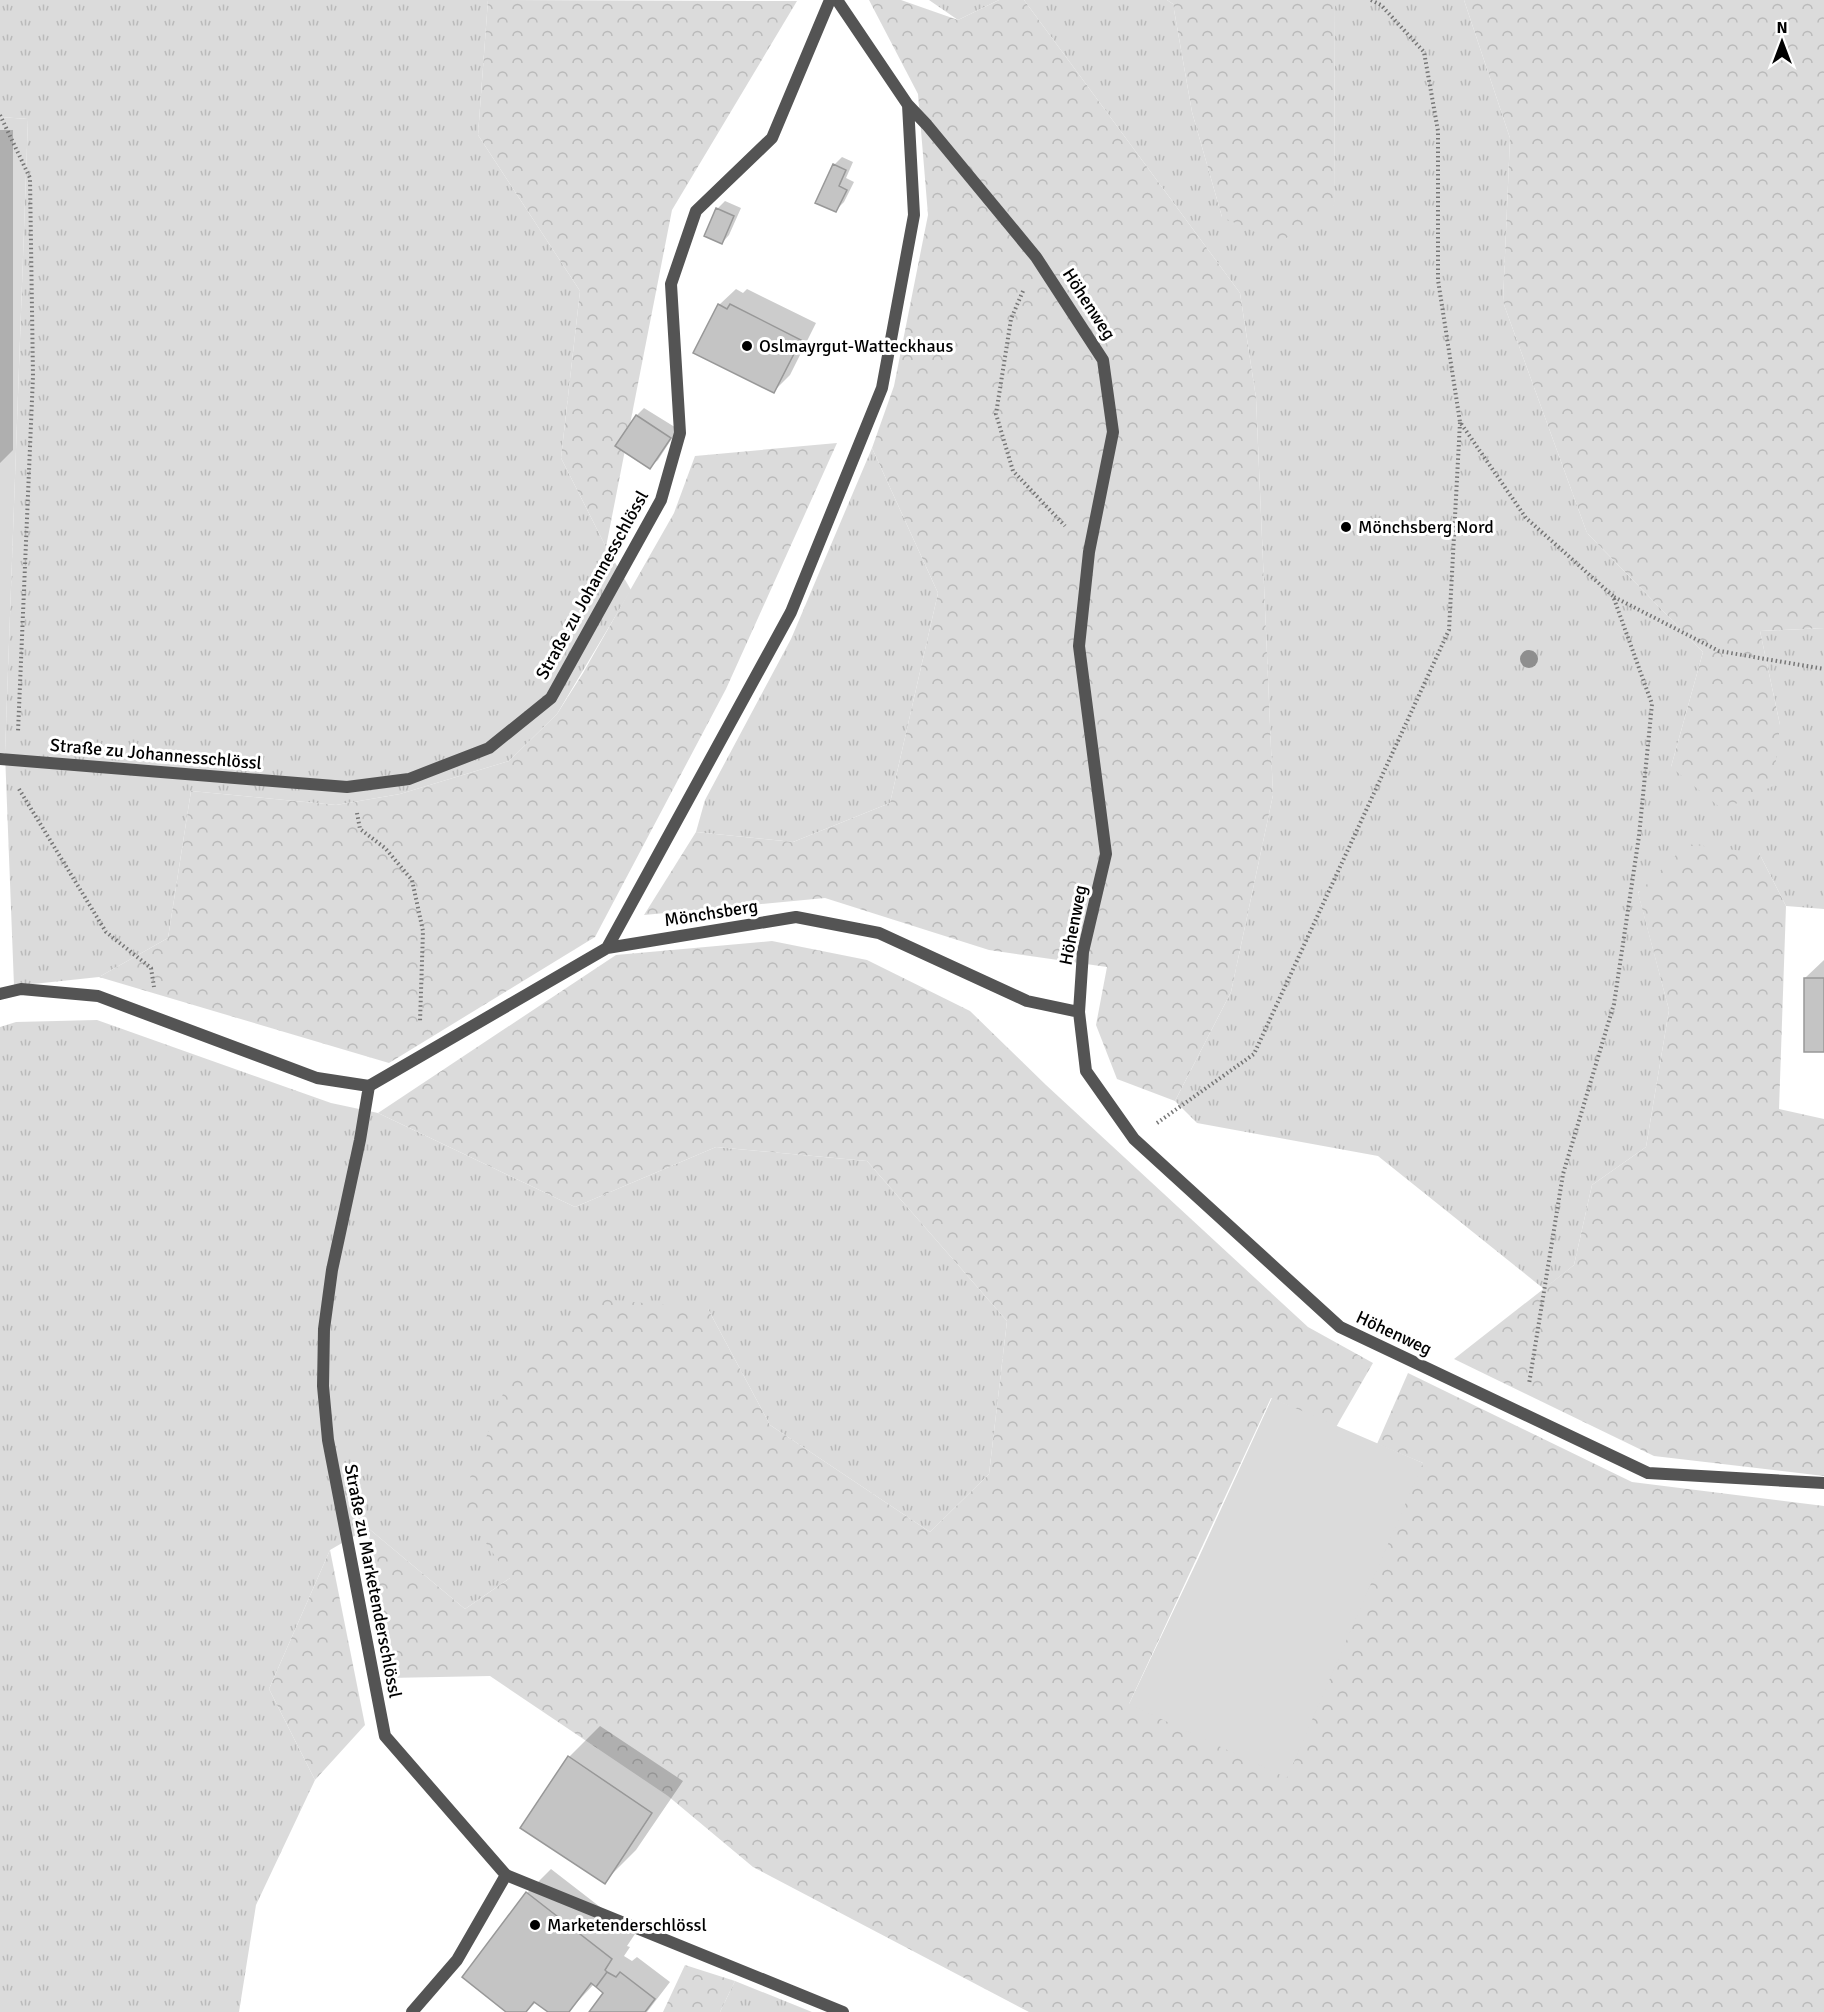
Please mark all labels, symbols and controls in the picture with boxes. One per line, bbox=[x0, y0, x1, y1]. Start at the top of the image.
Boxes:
north arrow bbox=[1752, 12, 1812, 72]
text: N bbox=[1776, 18, 1788, 38]
street label: Höhenweg bbox=[1058, 264, 1120, 344]
place label: Oslmayrgut-Watteckhaus bbox=[759, 335, 953, 357]
marker: Oslmayrgut-Watteckhaus bbox=[740, 339, 754, 353]
street label: Straße zu Johannesschlössl bbox=[531, 487, 653, 683]
place label: Mönchsberg Nord bbox=[1358, 516, 1494, 538]
marker: Mönchsberg Nord bbox=[1339, 520, 1353, 534]
street label: Straße zu Johannesschlössl bbox=[49, 734, 263, 774]
street label: Höhenweg bbox=[1054, 883, 1092, 967]
street label: Mönchsberg bbox=[663, 895, 759, 931]
street label: Höhenweg bbox=[1353, 1306, 1435, 1360]
street label: Straße zu Marketenderschlössl bbox=[340, 1462, 406, 1700]
place label: Marketenderschlössl bbox=[547, 1914, 707, 1936]
marker: Marketenderschlössl bbox=[528, 1918, 542, 1932]

